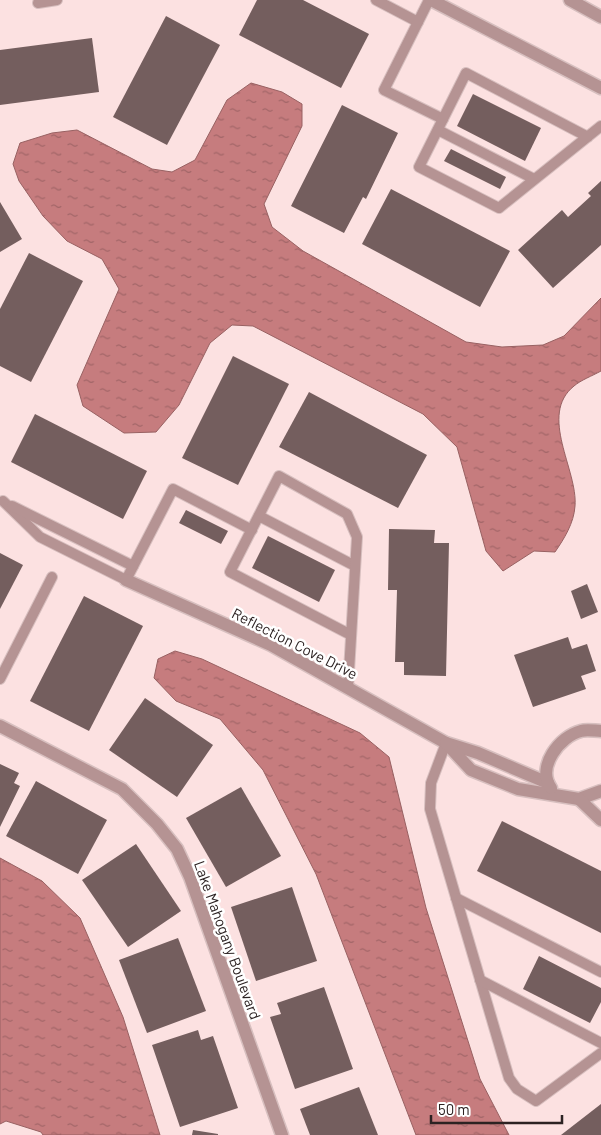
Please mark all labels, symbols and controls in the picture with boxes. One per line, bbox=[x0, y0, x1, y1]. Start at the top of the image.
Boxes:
street label: Reflection Cove Drive bbox=[229, 604, 361, 682]
street label: Lake Mahogany Boulevard bbox=[191, 858, 265, 1022]
scale bar bbox=[431, 1092, 562, 1124]
text: 50 m bbox=[438, 1100, 470, 1118]

